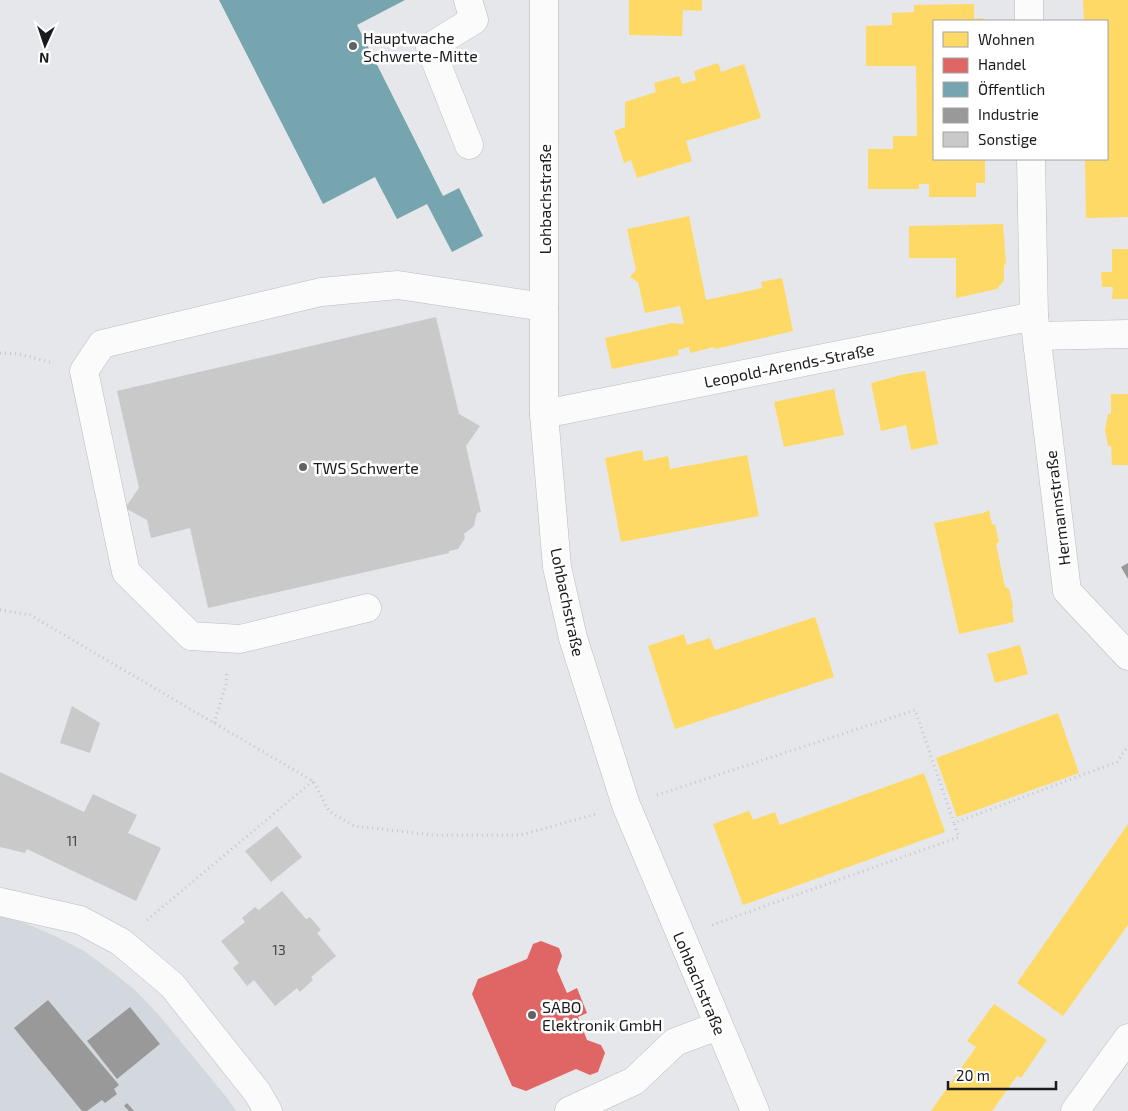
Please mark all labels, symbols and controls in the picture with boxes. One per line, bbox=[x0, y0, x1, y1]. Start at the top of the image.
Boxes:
north arrow bbox=[20, 20, 70, 70]
legend bbox=[933, 20, 1108, 160]
place label: Hauptwache Schwerte-Mitte bbox=[363, 28, 478, 65]
text: Wohnen bbox=[978, 30, 1035, 48]
marker: Hauptwache Schwerte-Mitte bbox=[347, 40, 359, 52]
text: N bbox=[39, 50, 50, 67]
text: Handel bbox=[978, 55, 1027, 73]
text: Öffentlich bbox=[978, 80, 1045, 98]
text: Industrie bbox=[978, 105, 1039, 123]
text: Sonstige bbox=[978, 130, 1037, 148]
street label: Lohbachstraße bbox=[535, 144, 554, 254]
street label: Leopold-Arends-Straße bbox=[702, 339, 876, 391]
street label: Hermannstraße bbox=[1041, 449, 1073, 567]
place label: TWS Schwerte bbox=[313, 458, 419, 477]
marker: TWS Schwerte bbox=[297, 461, 309, 473]
street label: Lohbachstraße bbox=[547, 546, 589, 658]
house number: 11 bbox=[66, 832, 78, 849]
street label: Lohbachstraße bbox=[670, 928, 730, 1038]
house number: 13 bbox=[272, 941, 286, 958]
place label: SABO Elektronik GmbH bbox=[542, 997, 663, 1034]
marker: SABO Elektronik GmbH bbox=[526, 1009, 538, 1021]
scale bar bbox=[948, 1058, 1056, 1090]
text: 20 m bbox=[956, 1066, 990, 1084]

